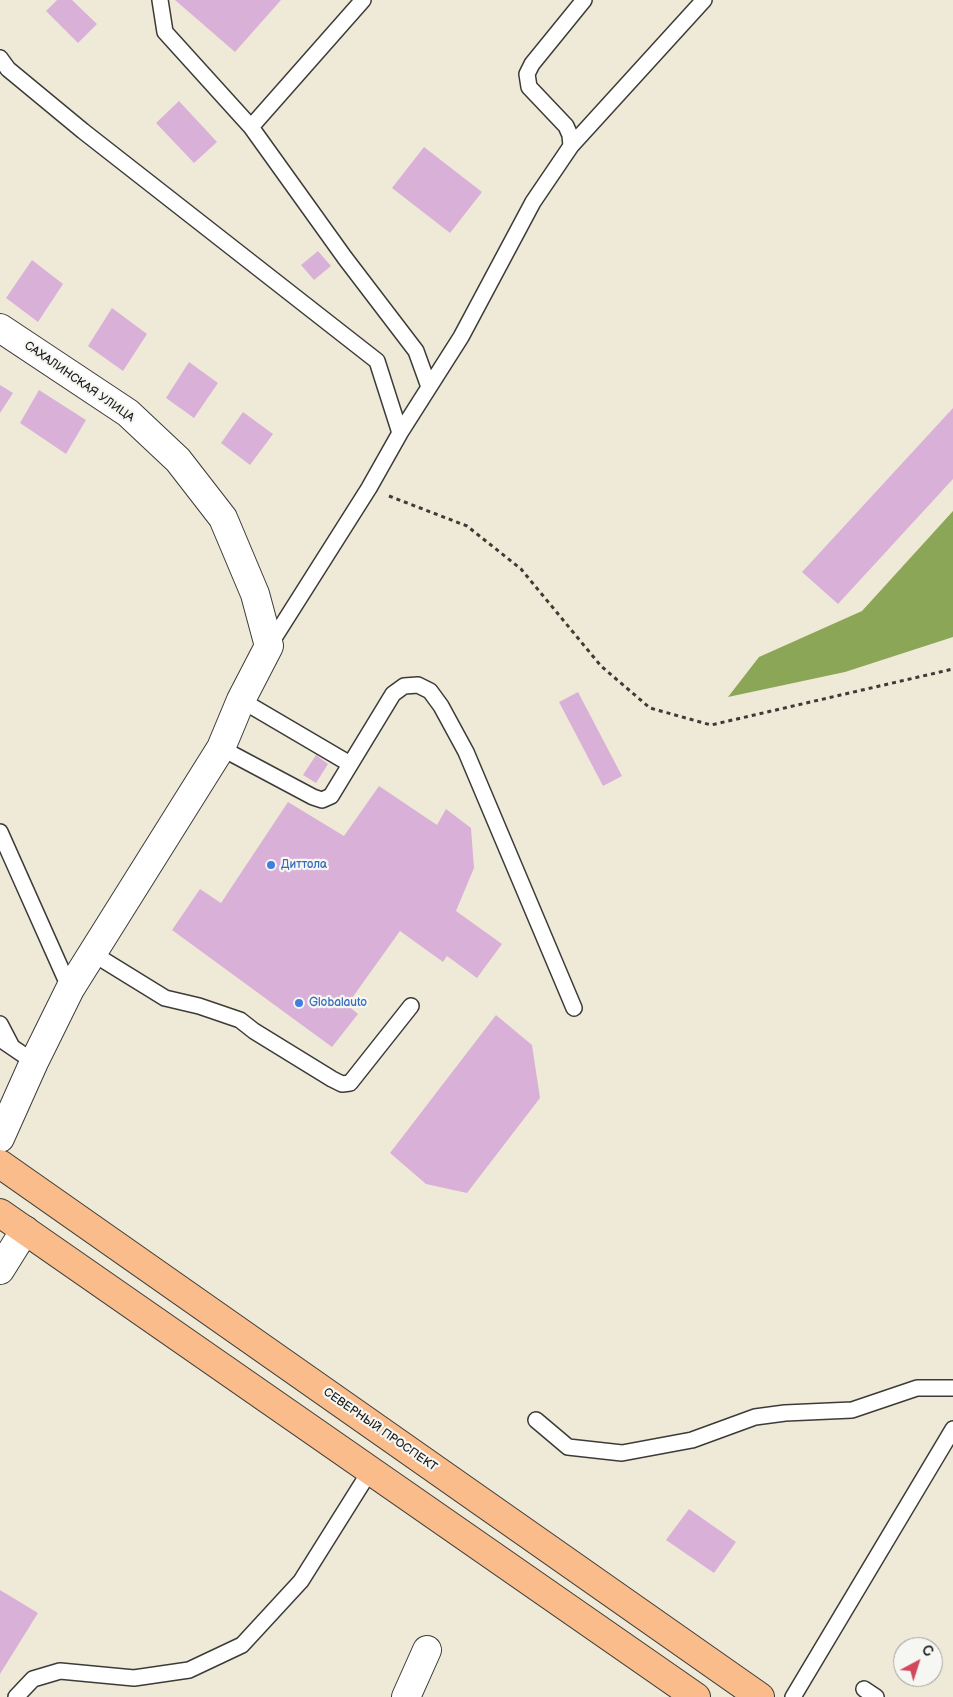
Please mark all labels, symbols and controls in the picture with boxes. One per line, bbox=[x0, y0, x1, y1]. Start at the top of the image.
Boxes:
street label: САХАЛИНСКАЯ УЛИЦА bbox=[21, 339, 137, 425]
place label: Диттола bbox=[281, 858, 327, 872]
marker: Диттола bbox=[265, 859, 277, 871]
place label: Globalauto bbox=[309, 996, 367, 1010]
marker: Globalauto bbox=[293, 997, 305, 1009]
street label: СЕВЕРНЫЙ ПРОСПЕКТ bbox=[320, 1385, 440, 1475]
north arrow bbox=[893, 1637, 943, 1687]
text: С bbox=[918, 1641, 937, 1661]

